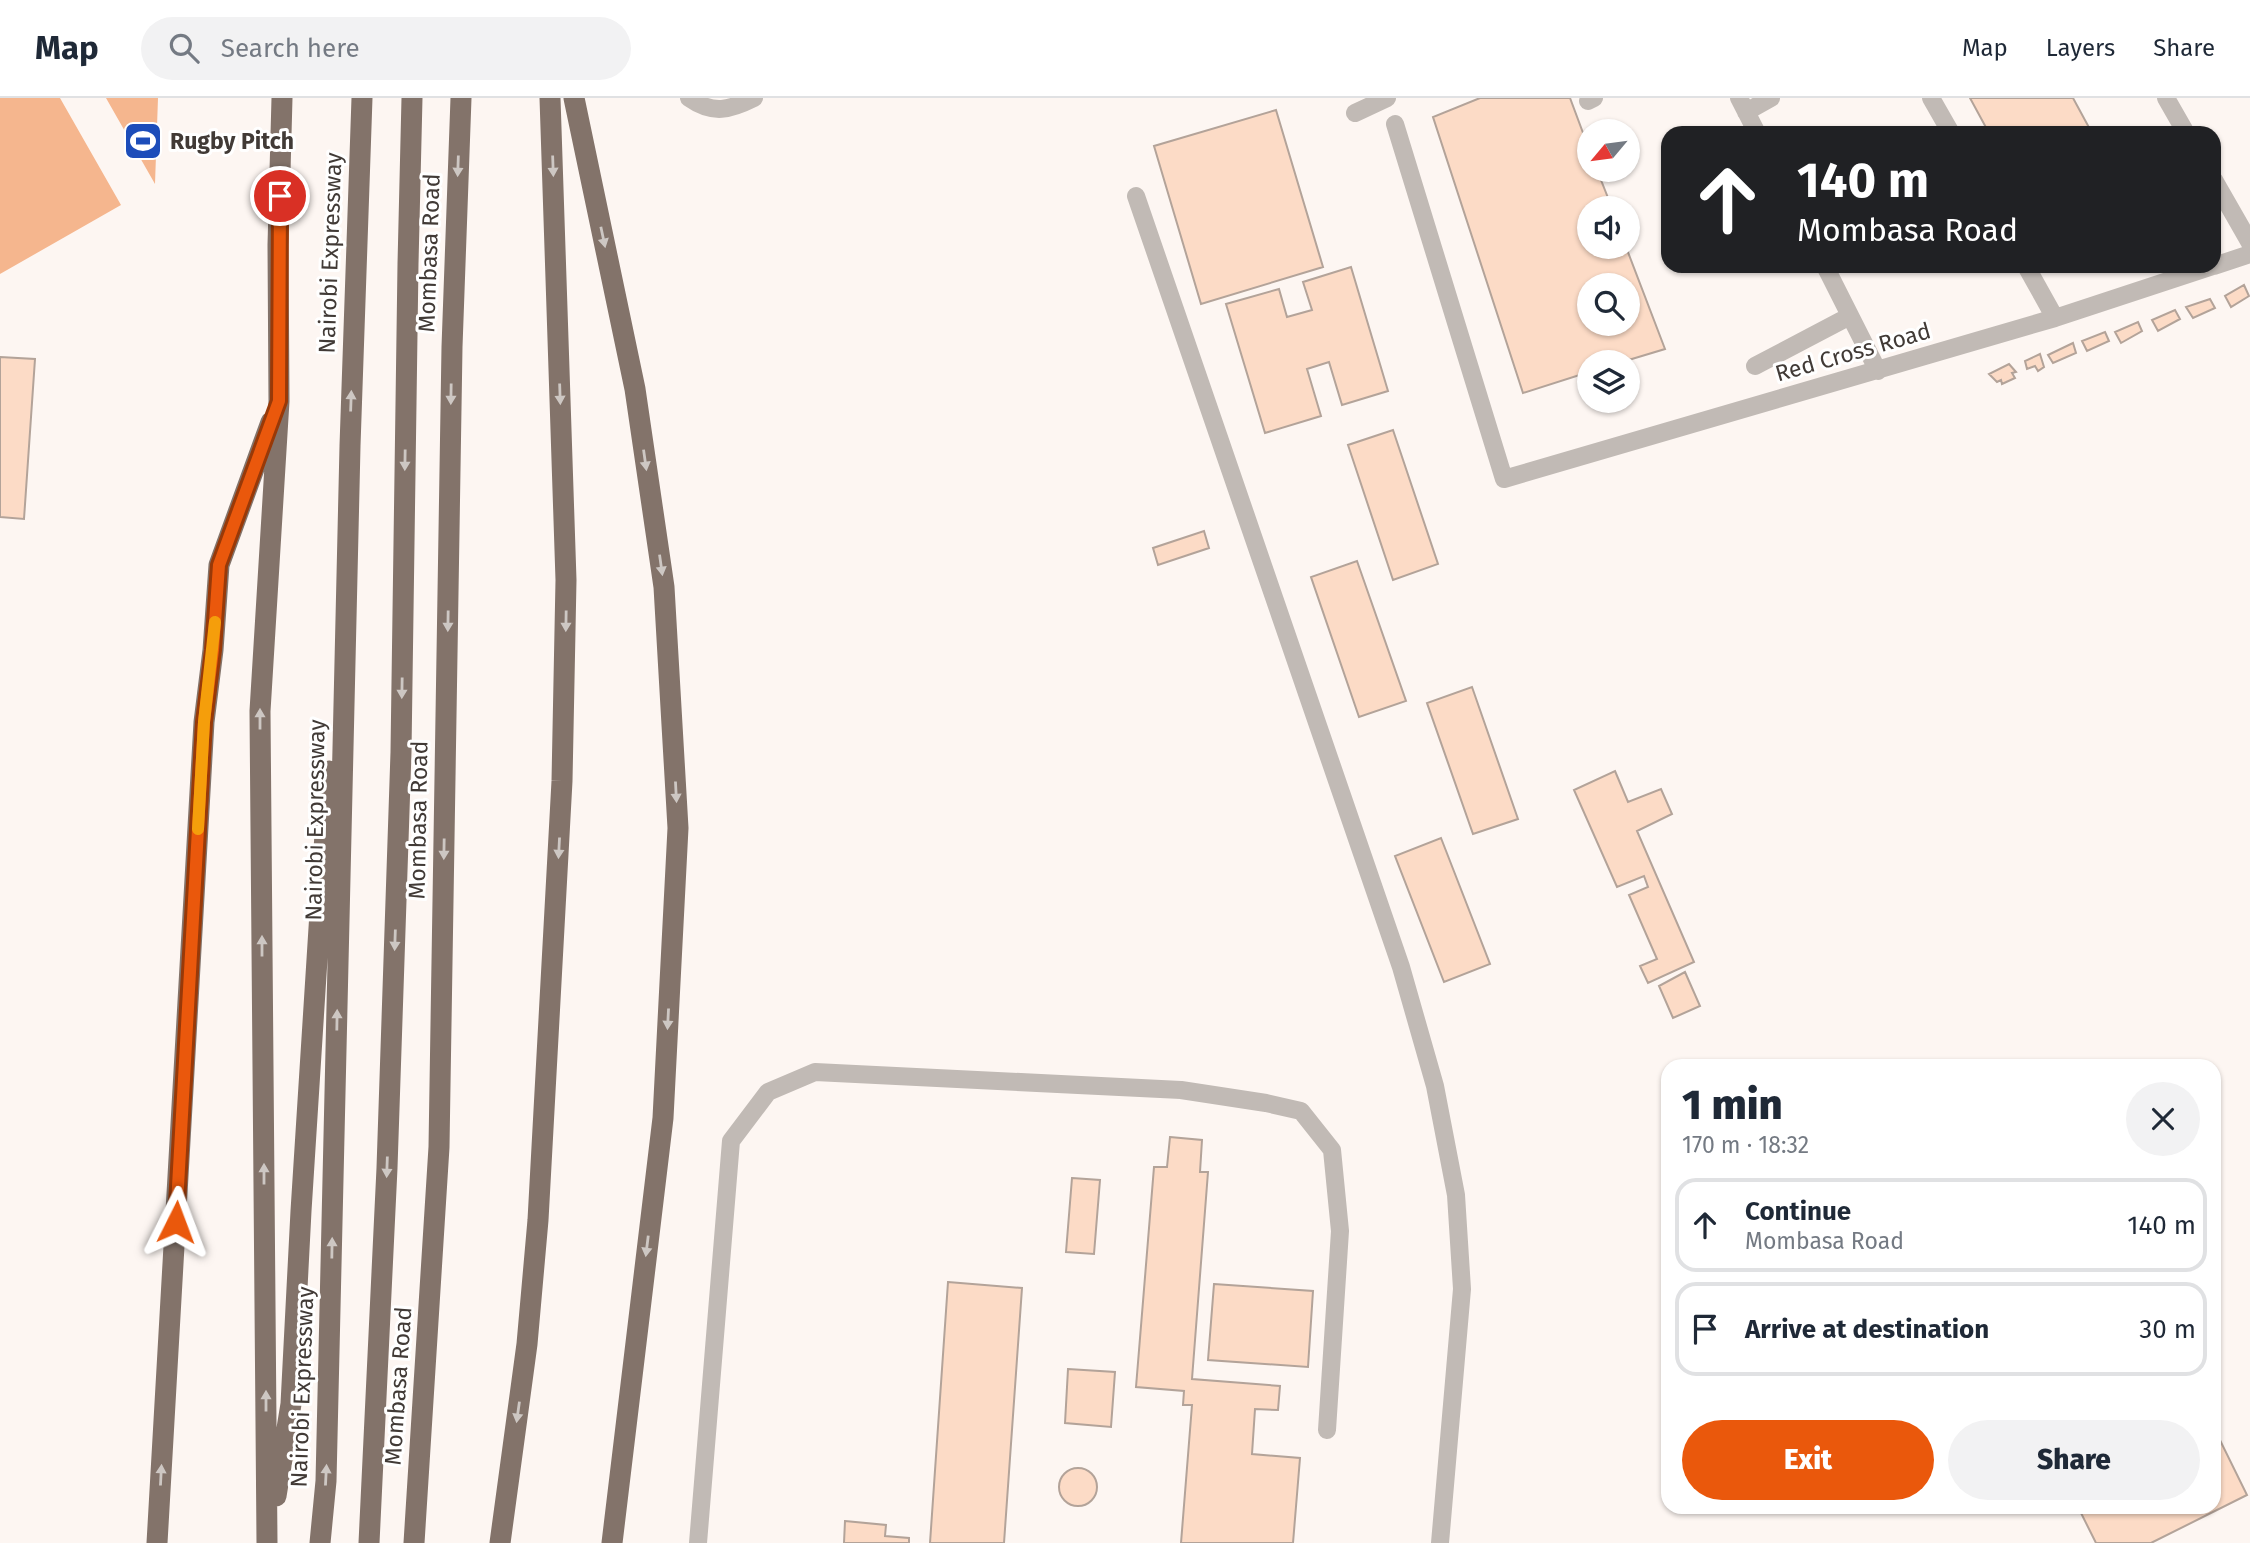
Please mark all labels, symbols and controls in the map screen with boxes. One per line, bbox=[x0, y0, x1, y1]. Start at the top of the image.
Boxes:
search box bbox=[141, 17, 631, 80]
text: Map bbox=[35, 28, 99, 68]
icon: search bbox=[165, 29, 203, 67]
text: Search here bbox=[221, 33, 360, 64]
text: Map bbox=[1962, 34, 2008, 62]
text: Layers bbox=[2046, 34, 2115, 62]
text: Share bbox=[2153, 34, 2215, 62]
north arrow bbox=[1577, 119, 1640, 182]
map controls bbox=[1577, 119, 1640, 413]
sports icon: Rugby Pitch bbox=[122, 120, 164, 162]
place label: Rugby Pitch bbox=[170, 127, 294, 155]
street label: Nairobi Expressway bbox=[312, 151, 348, 354]
text: 140 m bbox=[1797, 151, 1929, 210]
icon: ahead bbox=[1682, 154, 1773, 245]
one-way arrow bbox=[453, 155, 464, 177]
one-way arrow bbox=[547, 155, 558, 177]
pin bbox=[250, 166, 310, 226]
street label: Mombasa Road bbox=[412, 173, 446, 333]
icon: arrive bbox=[261, 177, 299, 215]
button: sound bbox=[1577, 196, 1640, 259]
text: Mombasa Road bbox=[1797, 211, 2018, 249]
one-way arrow bbox=[598, 226, 609, 248]
button: search bbox=[1577, 273, 1640, 336]
street label: Red Cross Road bbox=[1772, 316, 1934, 388]
button: layers bbox=[1577, 350, 1640, 413]
one-way arrow bbox=[445, 383, 457, 405]
one-way arrow bbox=[555, 383, 566, 405]
one-way arrow bbox=[346, 390, 357, 412]
one-way arrow bbox=[399, 449, 411, 471]
one-way arrow bbox=[640, 449, 651, 471]
one-way arrow bbox=[655, 554, 666, 576]
one-way arrow bbox=[442, 610, 453, 632]
one-way arrow bbox=[560, 610, 571, 632]
one-way arrow bbox=[396, 677, 408, 699]
one-way arrow bbox=[254, 708, 266, 730]
street label: Nairobi Expressway bbox=[299, 718, 331, 921]
street label: Mombasa Road bbox=[403, 740, 433, 900]
one-way arrow bbox=[671, 781, 682, 803]
one-way arrow bbox=[438, 838, 450, 860]
one-way arrow bbox=[553, 838, 564, 860]
one-way arrow bbox=[389, 929, 400, 951]
one-way arrow bbox=[256, 935, 268, 957]
one-way arrow bbox=[331, 1009, 343, 1031]
one-way arrow bbox=[662, 1009, 673, 1031]
text: 1 min bbox=[1682, 1080, 1783, 1130]
button: close bbox=[2126, 1082, 2200, 1156]
text: 170 m · 18:32 bbox=[1682, 1131, 1809, 1159]
one-way arrow bbox=[381, 1156, 392, 1178]
one-way arrow bbox=[258, 1163, 270, 1185]
position arrow bbox=[139, 1185, 213, 1259]
text: Continue bbox=[1745, 1196, 1851, 1227]
icon: ahead bbox=[1686, 1206, 1724, 1244]
text: 140 m bbox=[2127, 1210, 2196, 1241]
text: Mombasa Road bbox=[1745, 1227, 1904, 1255]
one-way arrow bbox=[642, 1235, 653, 1257]
one-way arrow bbox=[326, 1236, 337, 1258]
street label: Nairobi Expressway bbox=[284, 1285, 320, 1488]
street label: Mombasa Road bbox=[378, 1306, 418, 1466]
icon: arrive bbox=[1686, 1310, 1724, 1348]
text: Arrive at destination bbox=[1745, 1314, 1989, 1345]
text: 30 m bbox=[2139, 1314, 2196, 1345]
one-way arrow bbox=[260, 1390, 272, 1412]
one-way arrow bbox=[512, 1401, 523, 1423]
button: Exit bbox=[1682, 1420, 1934, 1500]
button: Share bbox=[1948, 1420, 2200, 1500]
one-way arrow bbox=[156, 1464, 167, 1486]
one-way arrow bbox=[321, 1464, 332, 1486]

